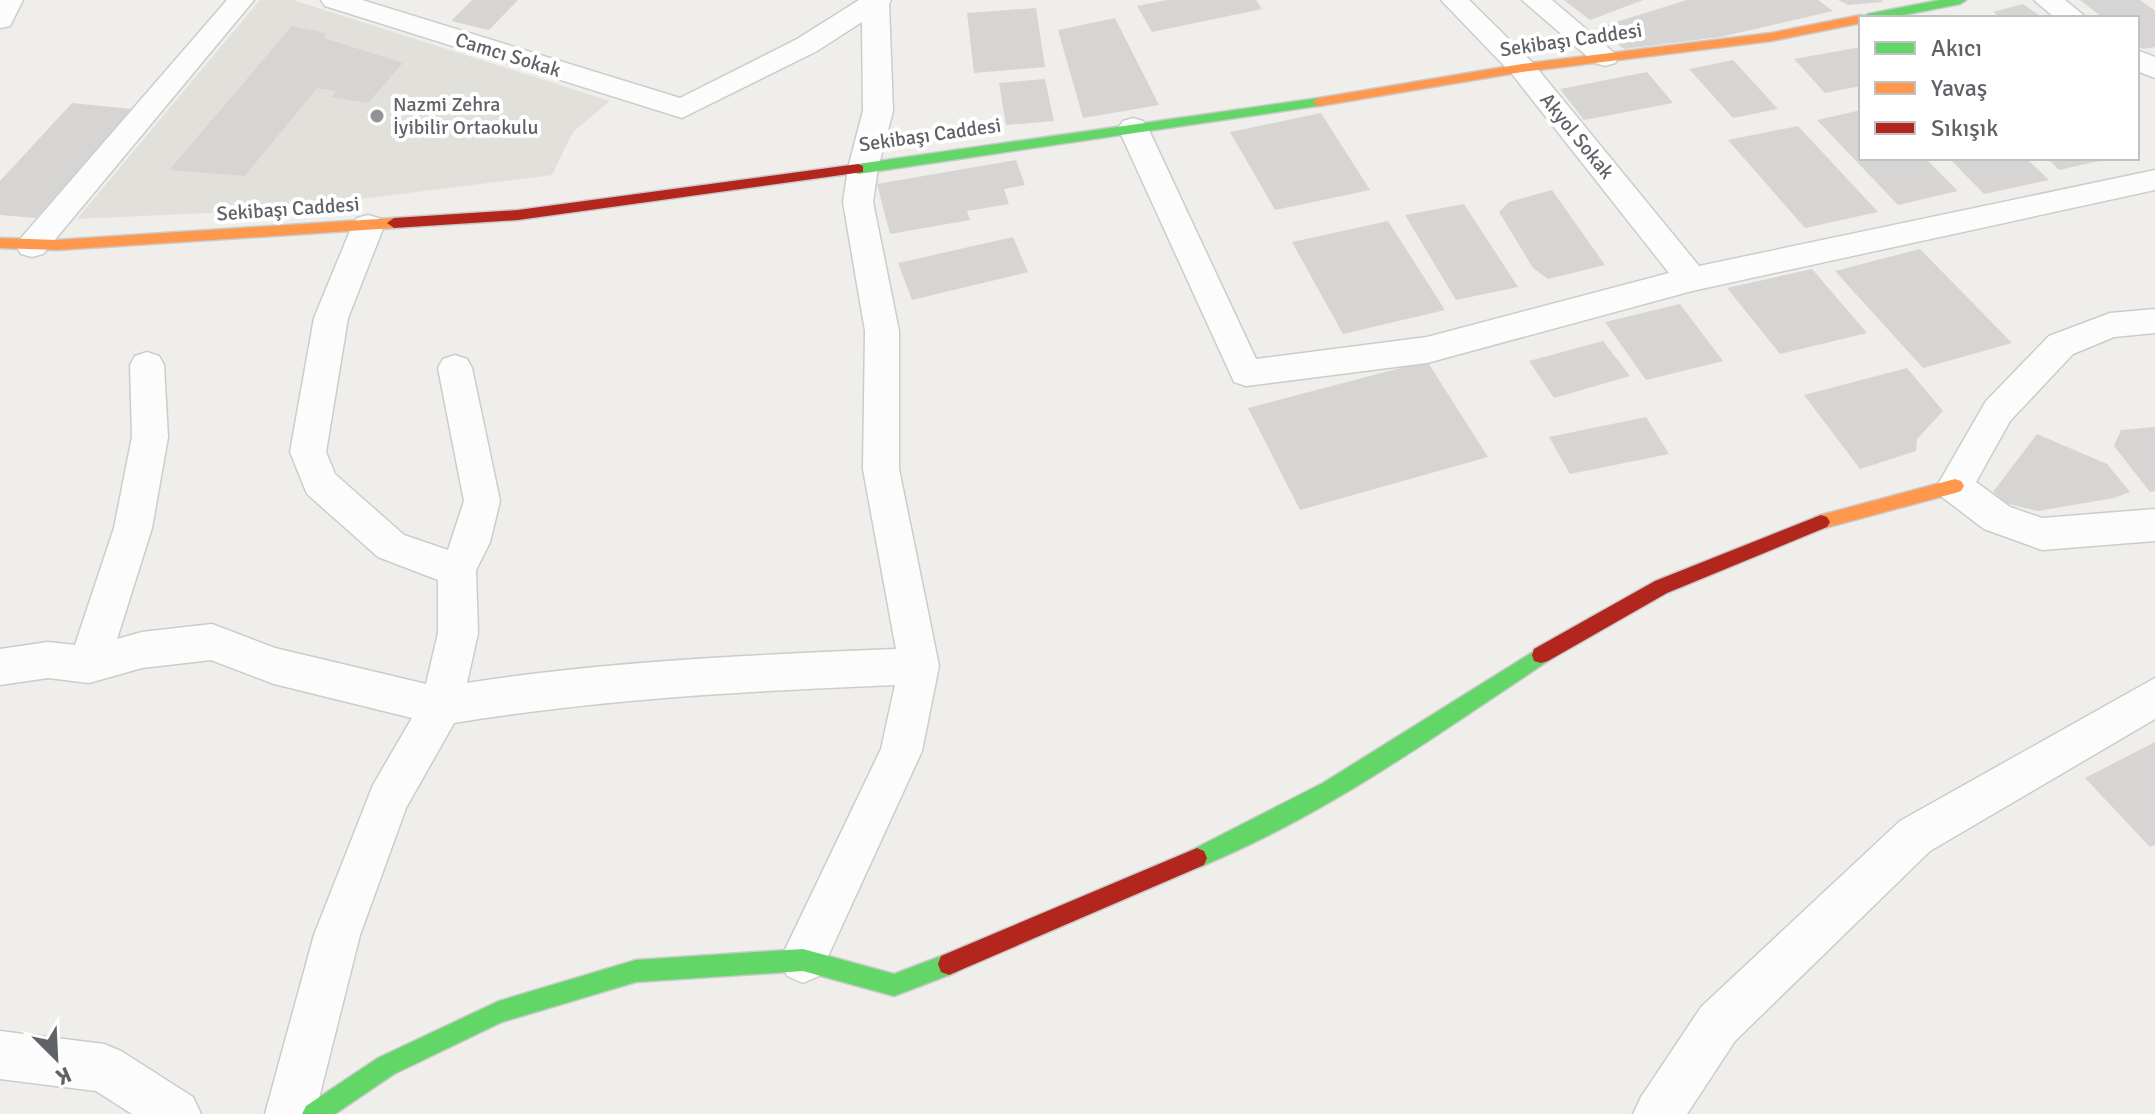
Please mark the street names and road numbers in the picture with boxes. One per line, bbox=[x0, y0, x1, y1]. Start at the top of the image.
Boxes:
street label: Sekibaşı Caddesi bbox=[1498, 18, 1644, 62]
street label: Camcı Sokak bbox=[452, 27, 564, 83]
street label: Akyol Sokak bbox=[1535, 88, 1619, 184]
street label: Sekibaşı Caddesi bbox=[857, 113, 1003, 157]
street label: Sekibaşı Caddesi bbox=[216, 192, 360, 226]

